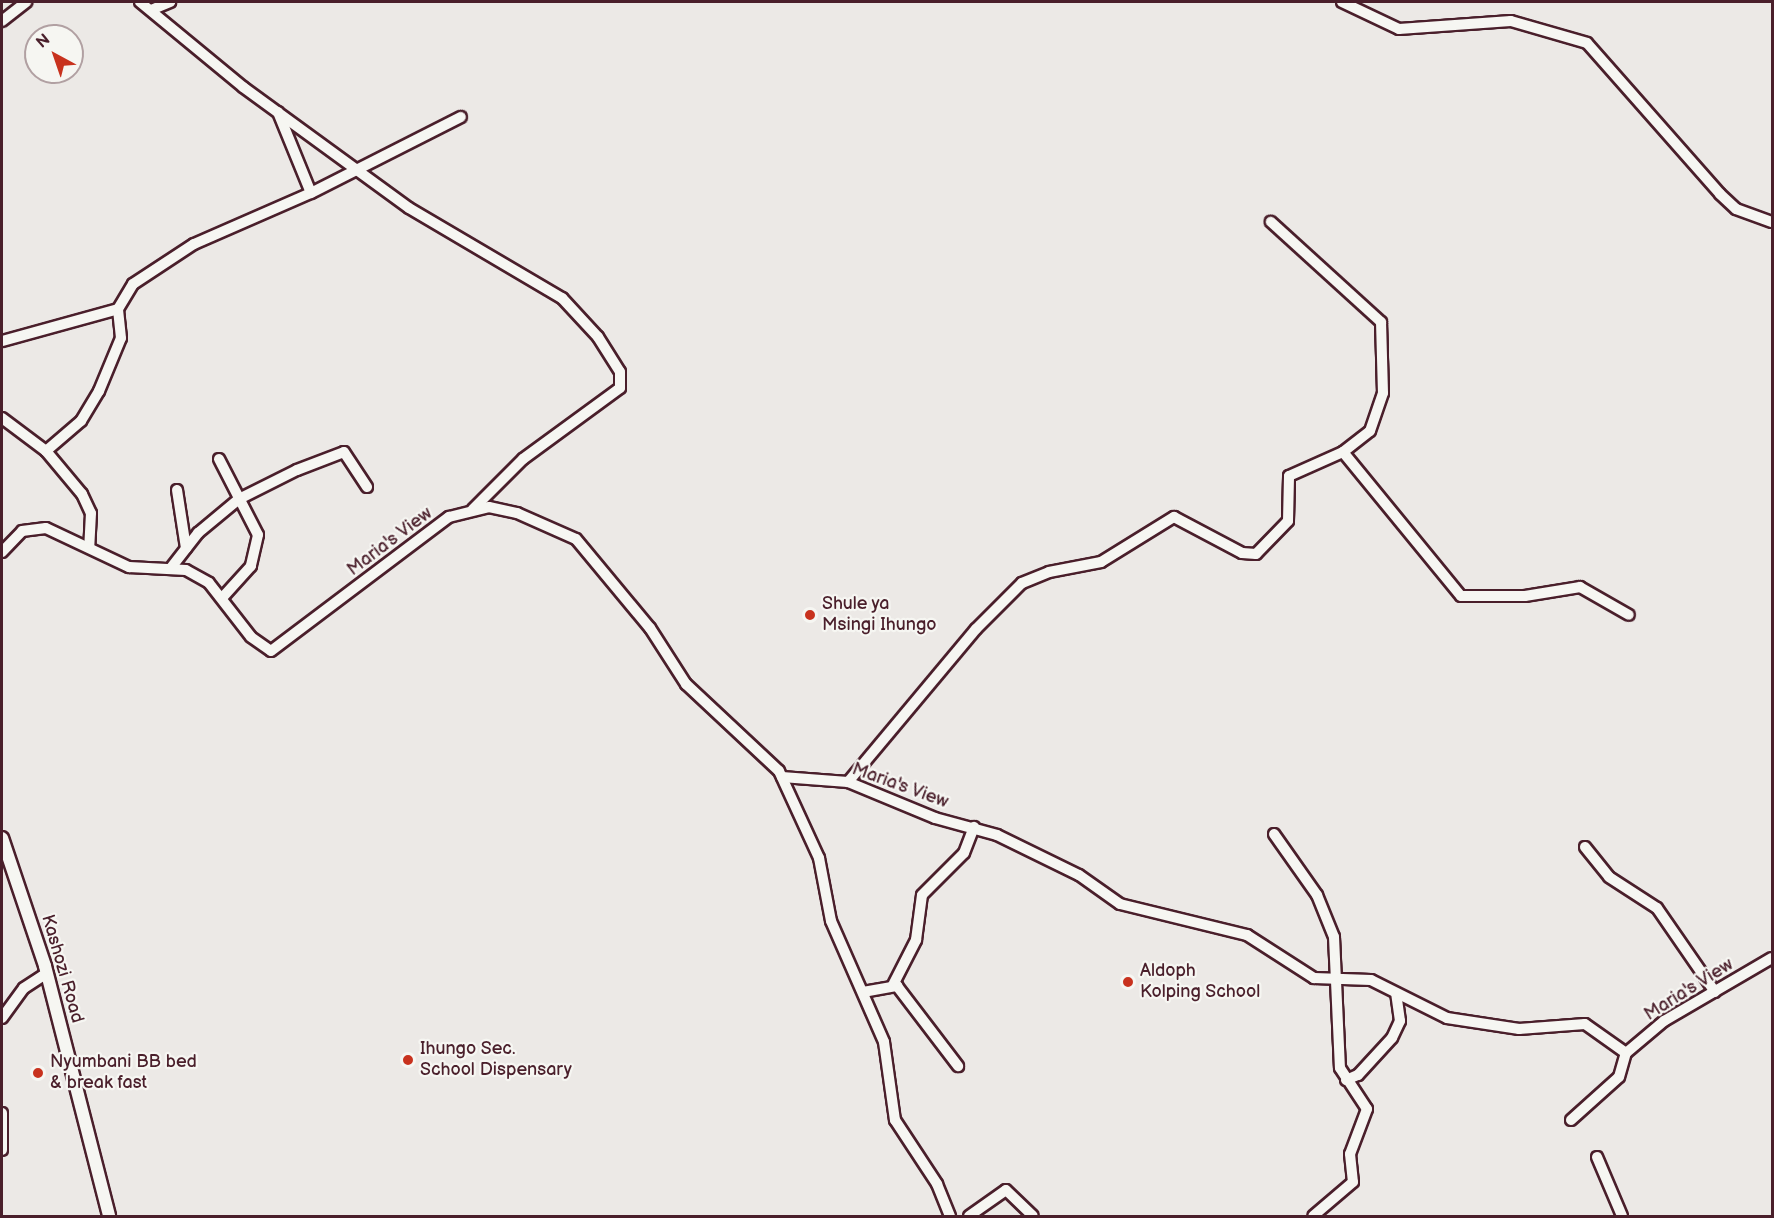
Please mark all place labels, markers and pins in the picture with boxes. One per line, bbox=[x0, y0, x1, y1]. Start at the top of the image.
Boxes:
place label: Shule ya Msingi Ihungo bbox=[822, 594, 937, 636]
marker: Shule ya Msingi Ihungo bbox=[803, 608, 817, 622]
place label: Aldoph Kolping School bbox=[1140, 961, 1261, 1004]
marker: Aldoph Kolping School bbox=[1121, 975, 1135, 989]
place label: Ihungo Sec. School Dispensary bbox=[420, 1039, 572, 1082]
place label: Nyumbani BB bed & break fast bbox=[50, 1052, 197, 1094]
marker: Ihungo Sec. School Dispensary bbox=[401, 1053, 415, 1067]
marker: Nyumbani BB bed & break fast bbox=[31, 1066, 45, 1080]

